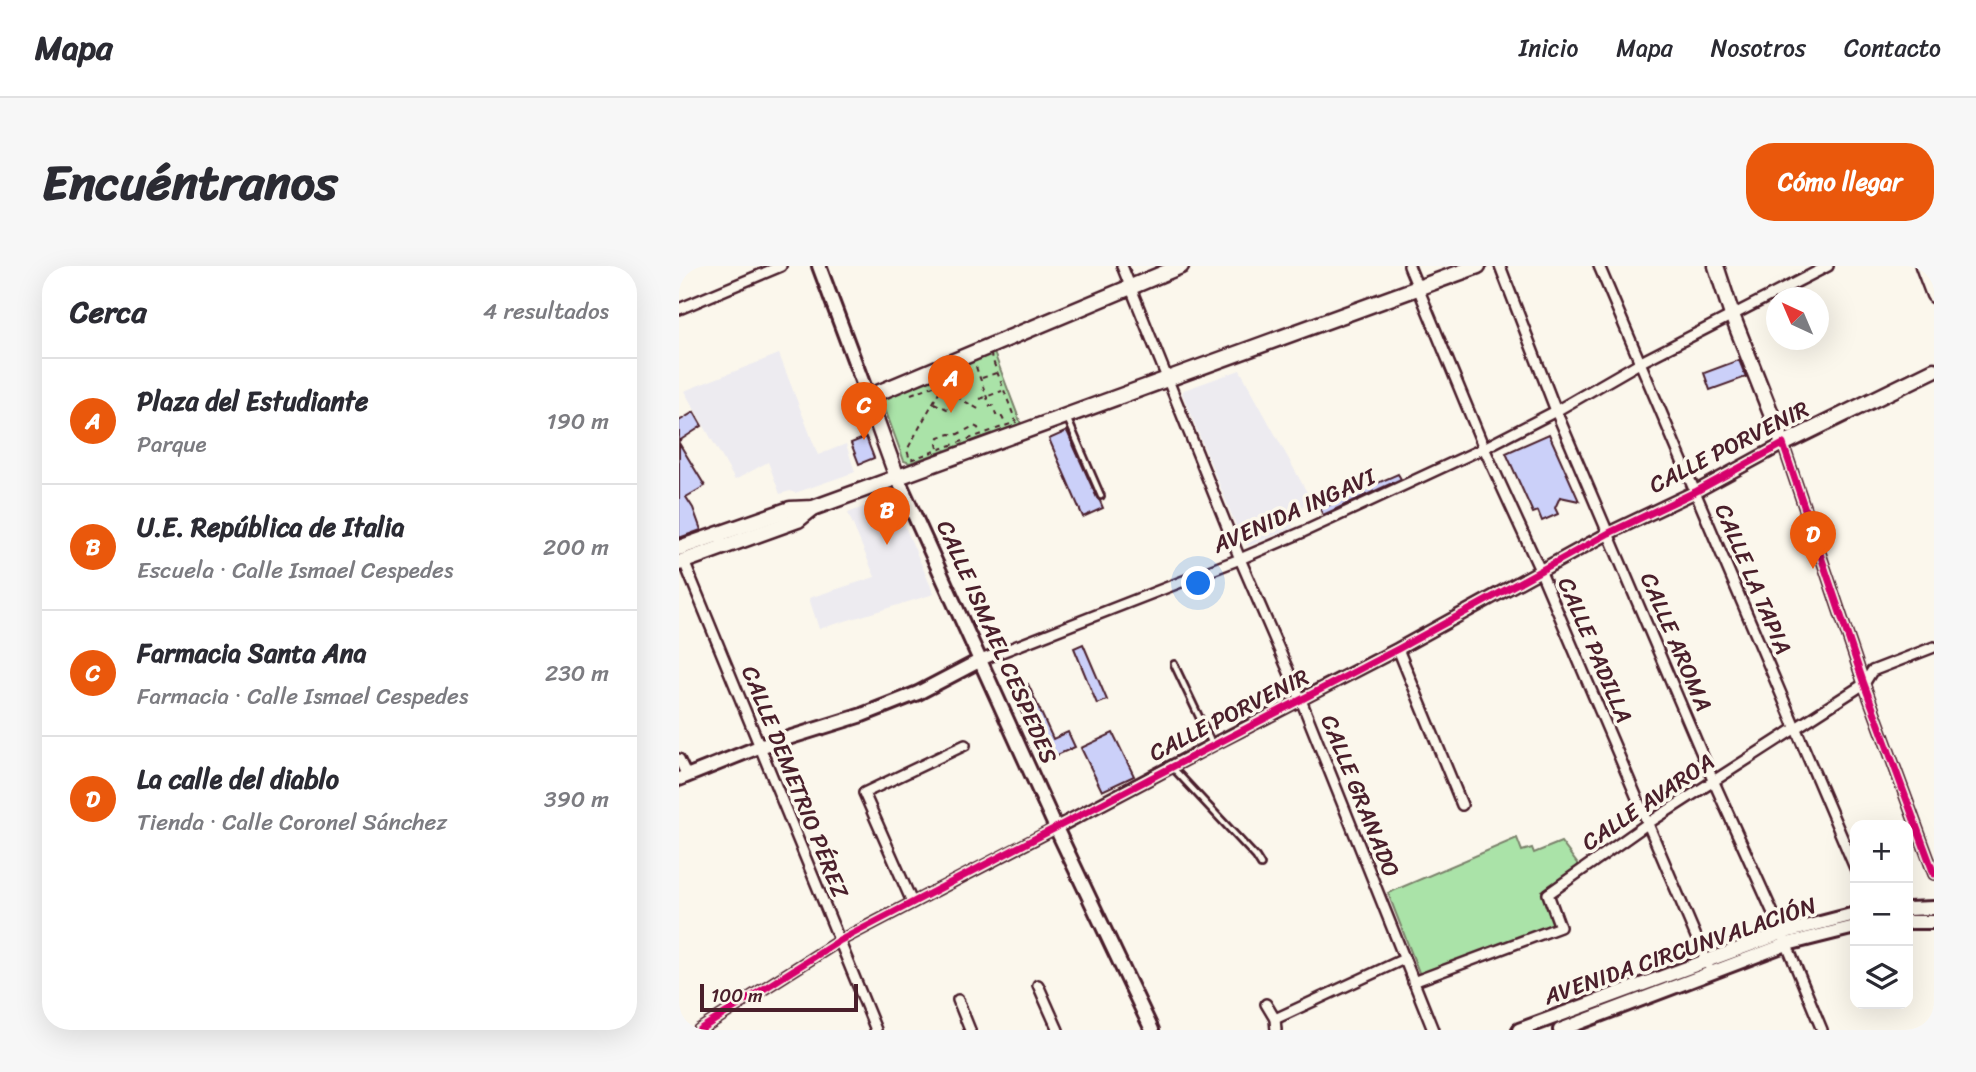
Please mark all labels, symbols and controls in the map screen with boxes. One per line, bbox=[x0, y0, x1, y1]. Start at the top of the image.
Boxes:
text: Mapa bbox=[35, 19, 112, 77]
text: Inicio bbox=[1519, 27, 1578, 69]
text: Mapa bbox=[1616, 27, 1673, 69]
text: Nosotros bbox=[1711, 27, 1806, 69]
text: Contacto bbox=[1844, 27, 1941, 69]
text: Encuéntranos bbox=[42, 139, 338, 226]
button: Cómo llegar bbox=[1746, 143, 1934, 221]
text: Cerca bbox=[70, 285, 146, 339]
north arrow bbox=[1766, 287, 1829, 350]
text: 4 resultados bbox=[483, 291, 609, 332]
pin: A bbox=[928, 355, 974, 413]
text: Plaza del Estudiante bbox=[137, 378, 368, 424]
pin: C bbox=[841, 382, 887, 440]
street label: CALLE PORVENIR bbox=[1641, 389, 1817, 505]
text: A bbox=[85, 401, 101, 442]
text: 190 m bbox=[547, 401, 609, 442]
text: Parque bbox=[137, 424, 207, 465]
street label: AVENIDA INGAVI bbox=[1205, 456, 1384, 566]
pin: B bbox=[864, 487, 910, 545]
street label: CALLE LA TAPIA bbox=[1703, 497, 1803, 661]
text: U.E. República de Italia bbox=[137, 504, 404, 550]
pin: D bbox=[1790, 511, 1836, 569]
street label: CALLE ISMAEL CESPEDES bbox=[925, 513, 1069, 771]
text: B bbox=[86, 527, 100, 568]
text: 200 m bbox=[543, 527, 609, 568]
text: Escuela · Calle Ismael Cespedes bbox=[137, 550, 453, 591]
your location bbox=[1181, 566, 1215, 600]
street label: CALLE AROMA bbox=[1628, 566, 1724, 718]
street label: CALLE PADILLA bbox=[1546, 570, 1644, 730]
text: Farmacia Santa Ana bbox=[137, 630, 367, 676]
text: C bbox=[86, 653, 100, 694]
text: 230 m bbox=[545, 653, 609, 694]
street label: CALLE PORVENIR bbox=[1141, 657, 1317, 773]
street label: CALLE DEMETRIO PÉREZ bbox=[730, 659, 861, 905]
text: Farmacia · Calle Ismael Cespedes bbox=[137, 676, 468, 717]
street label: CALLE GRANADO bbox=[1309, 708, 1411, 884]
street label: CALLE AVAROA bbox=[1573, 742, 1723, 862]
text: La calle del diablo bbox=[137, 756, 339, 802]
text: D bbox=[86, 779, 100, 820]
text: 390 m bbox=[544, 779, 609, 820]
text: Tienda · Calle Coronel Sánchez bbox=[137, 802, 447, 843]
map controls bbox=[1850, 820, 1913, 1009]
button: + bbox=[1850, 820, 1913, 883]
button: − bbox=[1850, 883, 1913, 946]
street label: AVENIDA CIRCUNVALACIÓN bbox=[1537, 885, 1822, 1017]
button: layers bbox=[1850, 946, 1913, 1009]
text: 100 m bbox=[711, 979, 763, 1012]
scale bar bbox=[700, 981, 857, 1013]

